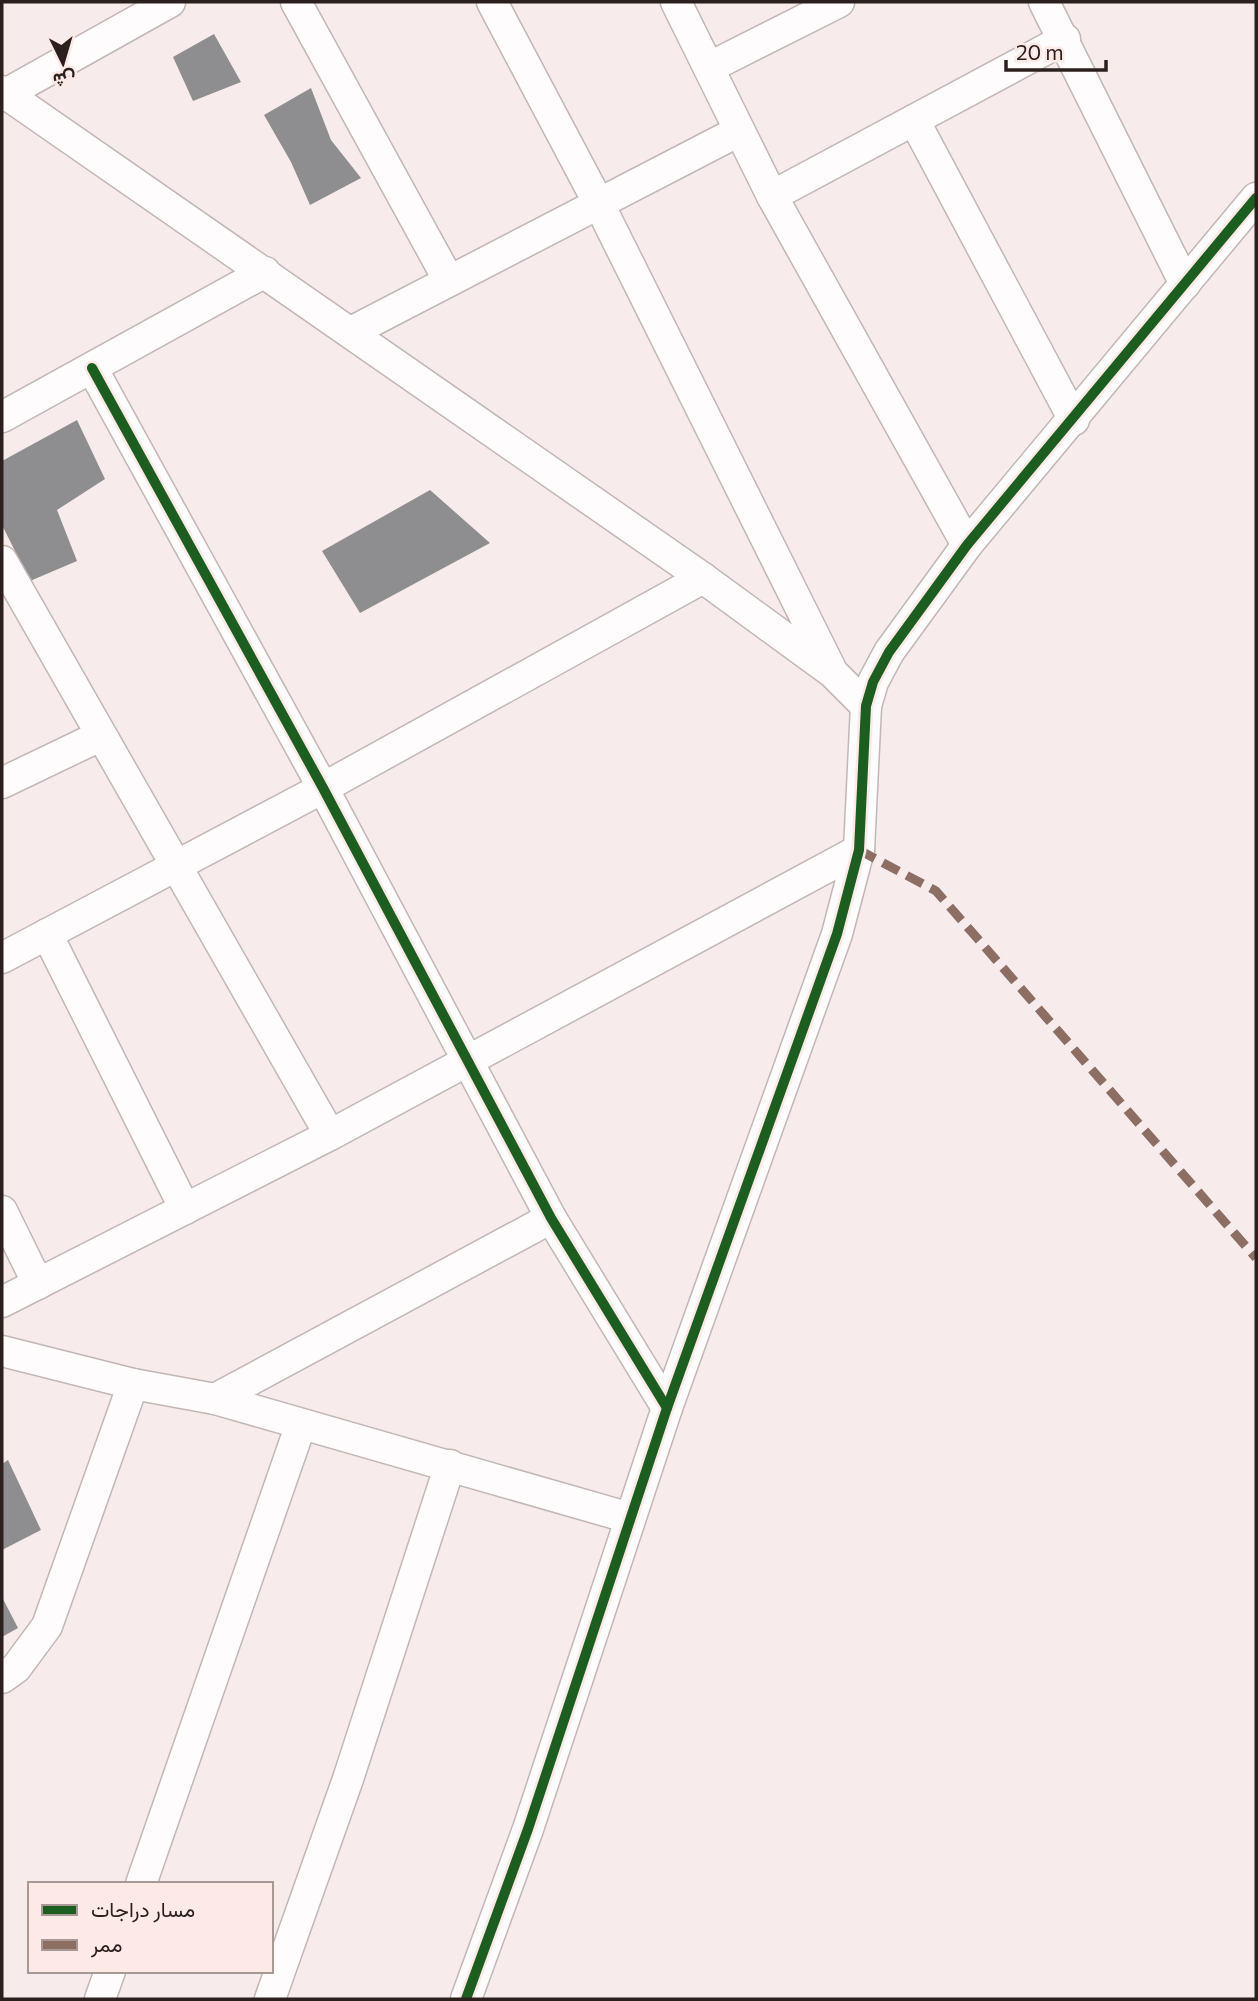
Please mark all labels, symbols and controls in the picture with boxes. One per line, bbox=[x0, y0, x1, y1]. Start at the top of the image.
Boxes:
north arrow bbox=[28, 28, 98, 98]
scale bar bbox=[1006, 28, 1106, 72]
text: 20 m bbox=[1016, 39, 1064, 64]
text: ش bbox=[52, 67, 77, 93]
legend bbox=[28, 1882, 273, 1973]
text: مسار دراجات bbox=[91, 1896, 195, 1923]
text: ممر bbox=[90, 1931, 122, 1958]

